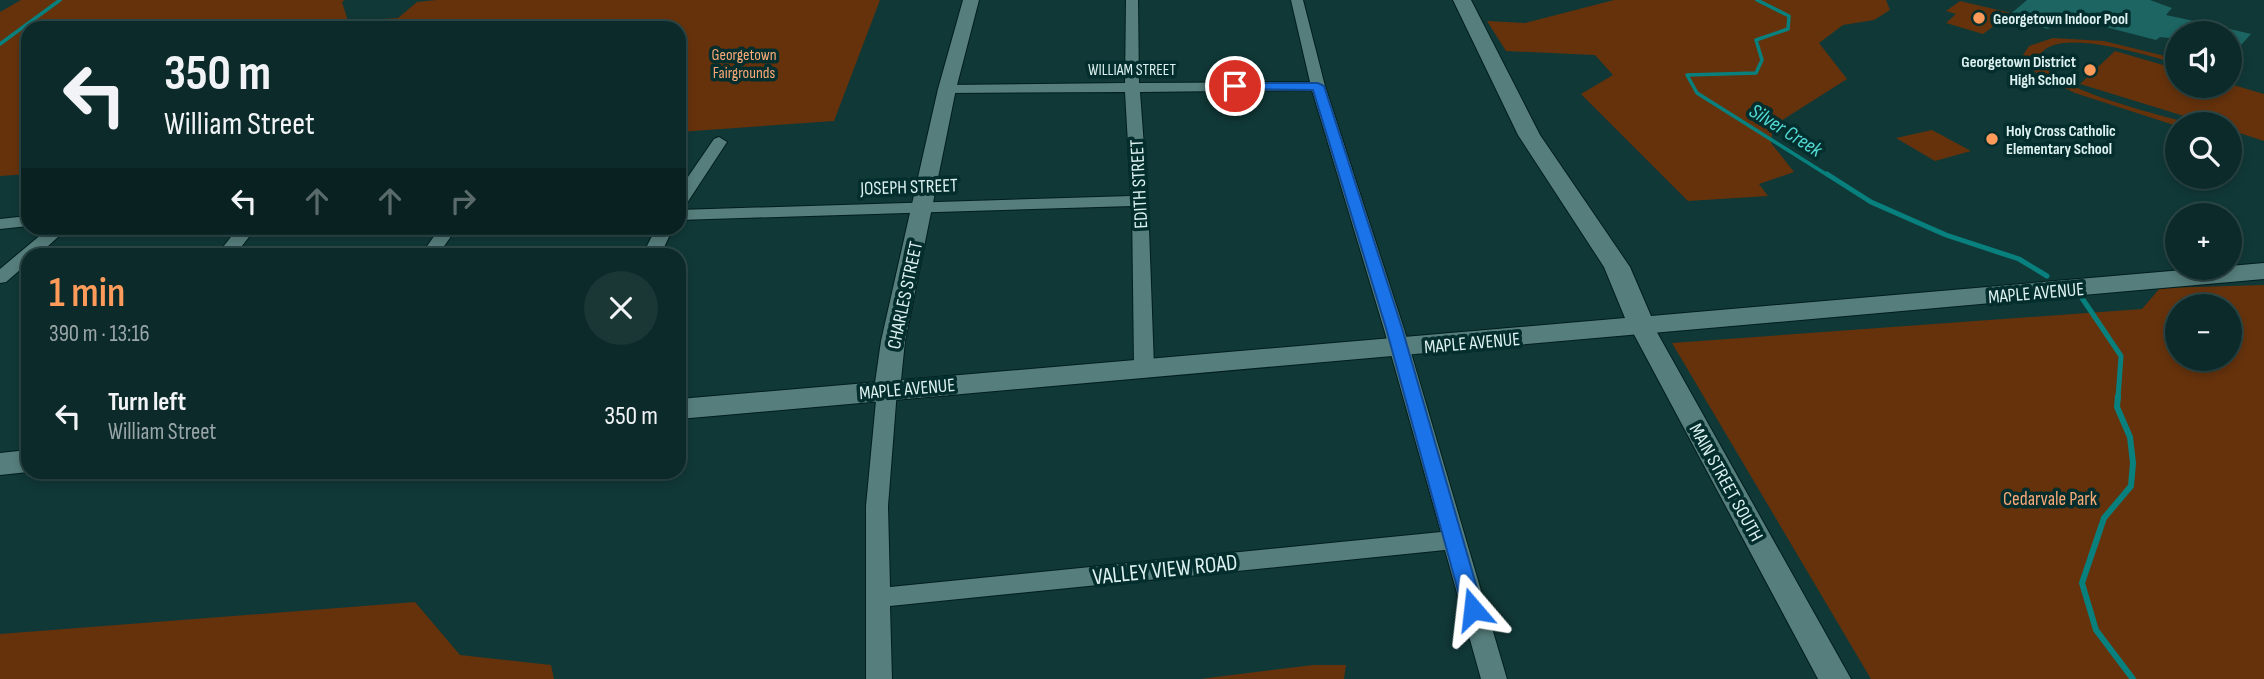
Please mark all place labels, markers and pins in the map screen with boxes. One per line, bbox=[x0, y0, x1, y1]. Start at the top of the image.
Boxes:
marker: Georgetown Indoor Pool bbox=[1971, 10, 1987, 26]
place label: Georgetown Indoor Pool bbox=[1993, 10, 2128, 29]
place label: Georgetown District High School bbox=[1961, 53, 2076, 90]
pin bbox=[1205, 56, 1265, 116]
marker: Georgetown District High School bbox=[2082, 62, 2098, 78]
place label: Holy Cross Catholic Elementary School bbox=[2006, 122, 2116, 159]
marker: Holy Cross Catholic Elementary School bbox=[1984, 131, 2000, 147]

